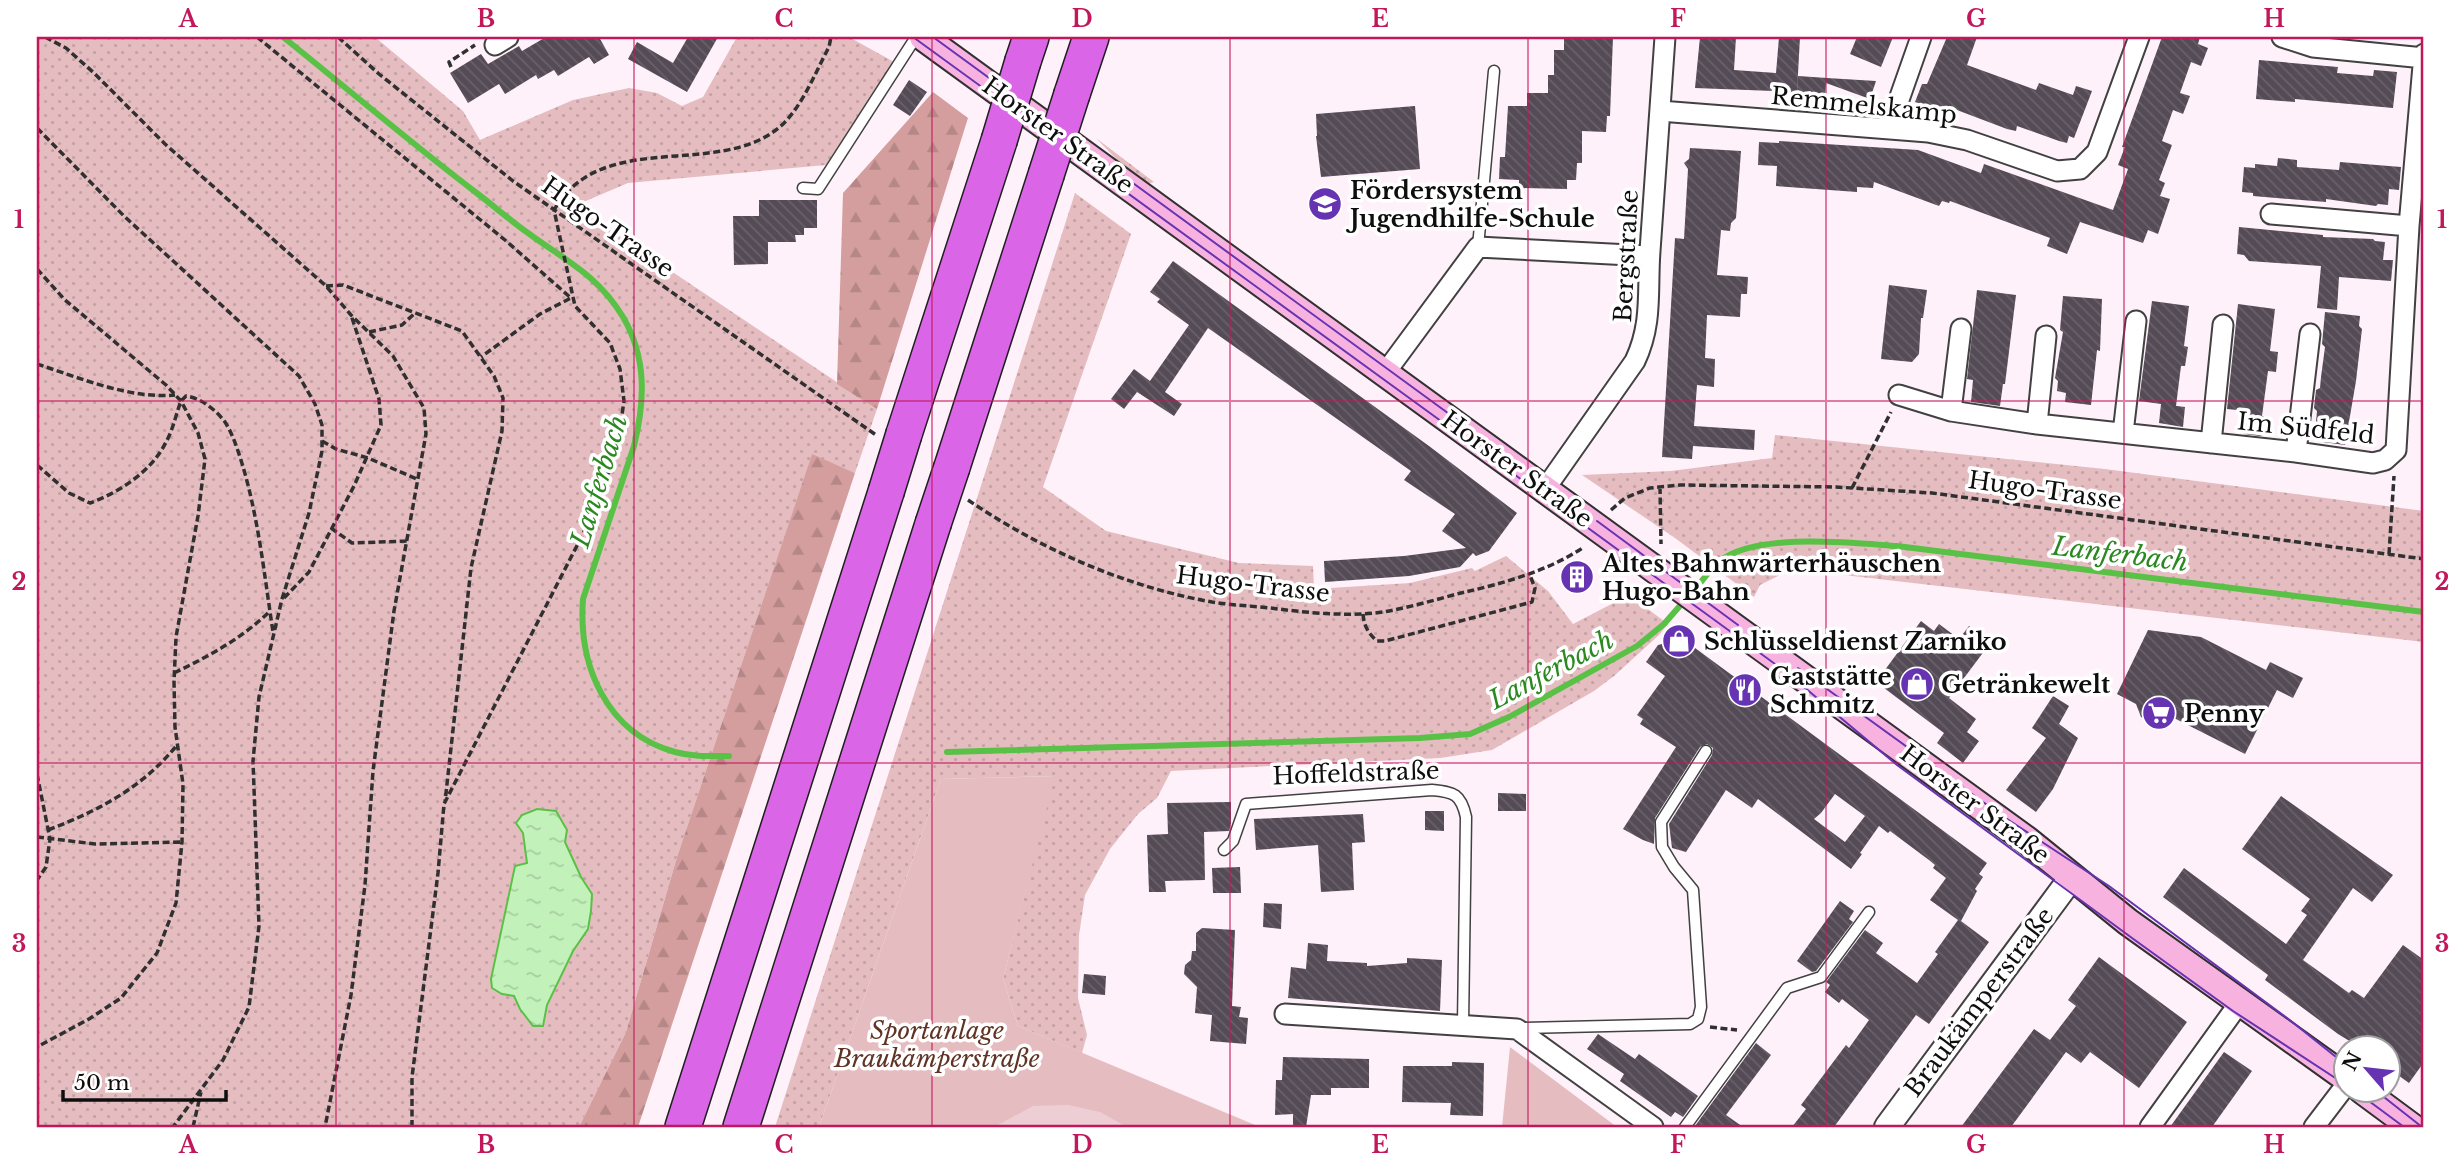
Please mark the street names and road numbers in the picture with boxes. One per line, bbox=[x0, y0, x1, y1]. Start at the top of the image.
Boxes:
street label: Horster Straße bbox=[977, 71, 1139, 199]
street label: Remmelskamp bbox=[1770, 81, 1958, 129]
street label: Hugo-Trasse bbox=[536, 171, 680, 283]
street label: Bergstraße bbox=[1608, 189, 1644, 323]
street label: Horster Straße bbox=[1436, 405, 1598, 533]
street label: Im Südfeld bbox=[2236, 406, 2376, 450]
street label: Hugo-Trasse bbox=[1966, 465, 2124, 515]
street label: Hugo-Trasse bbox=[1174, 560, 1332, 608]
street label: Horster Straße bbox=[1895, 738, 2055, 870]
street label: Hoffeldstraße bbox=[1272, 756, 1440, 790]
street label: Braukämperstraße bbox=[1898, 902, 2060, 1102]

